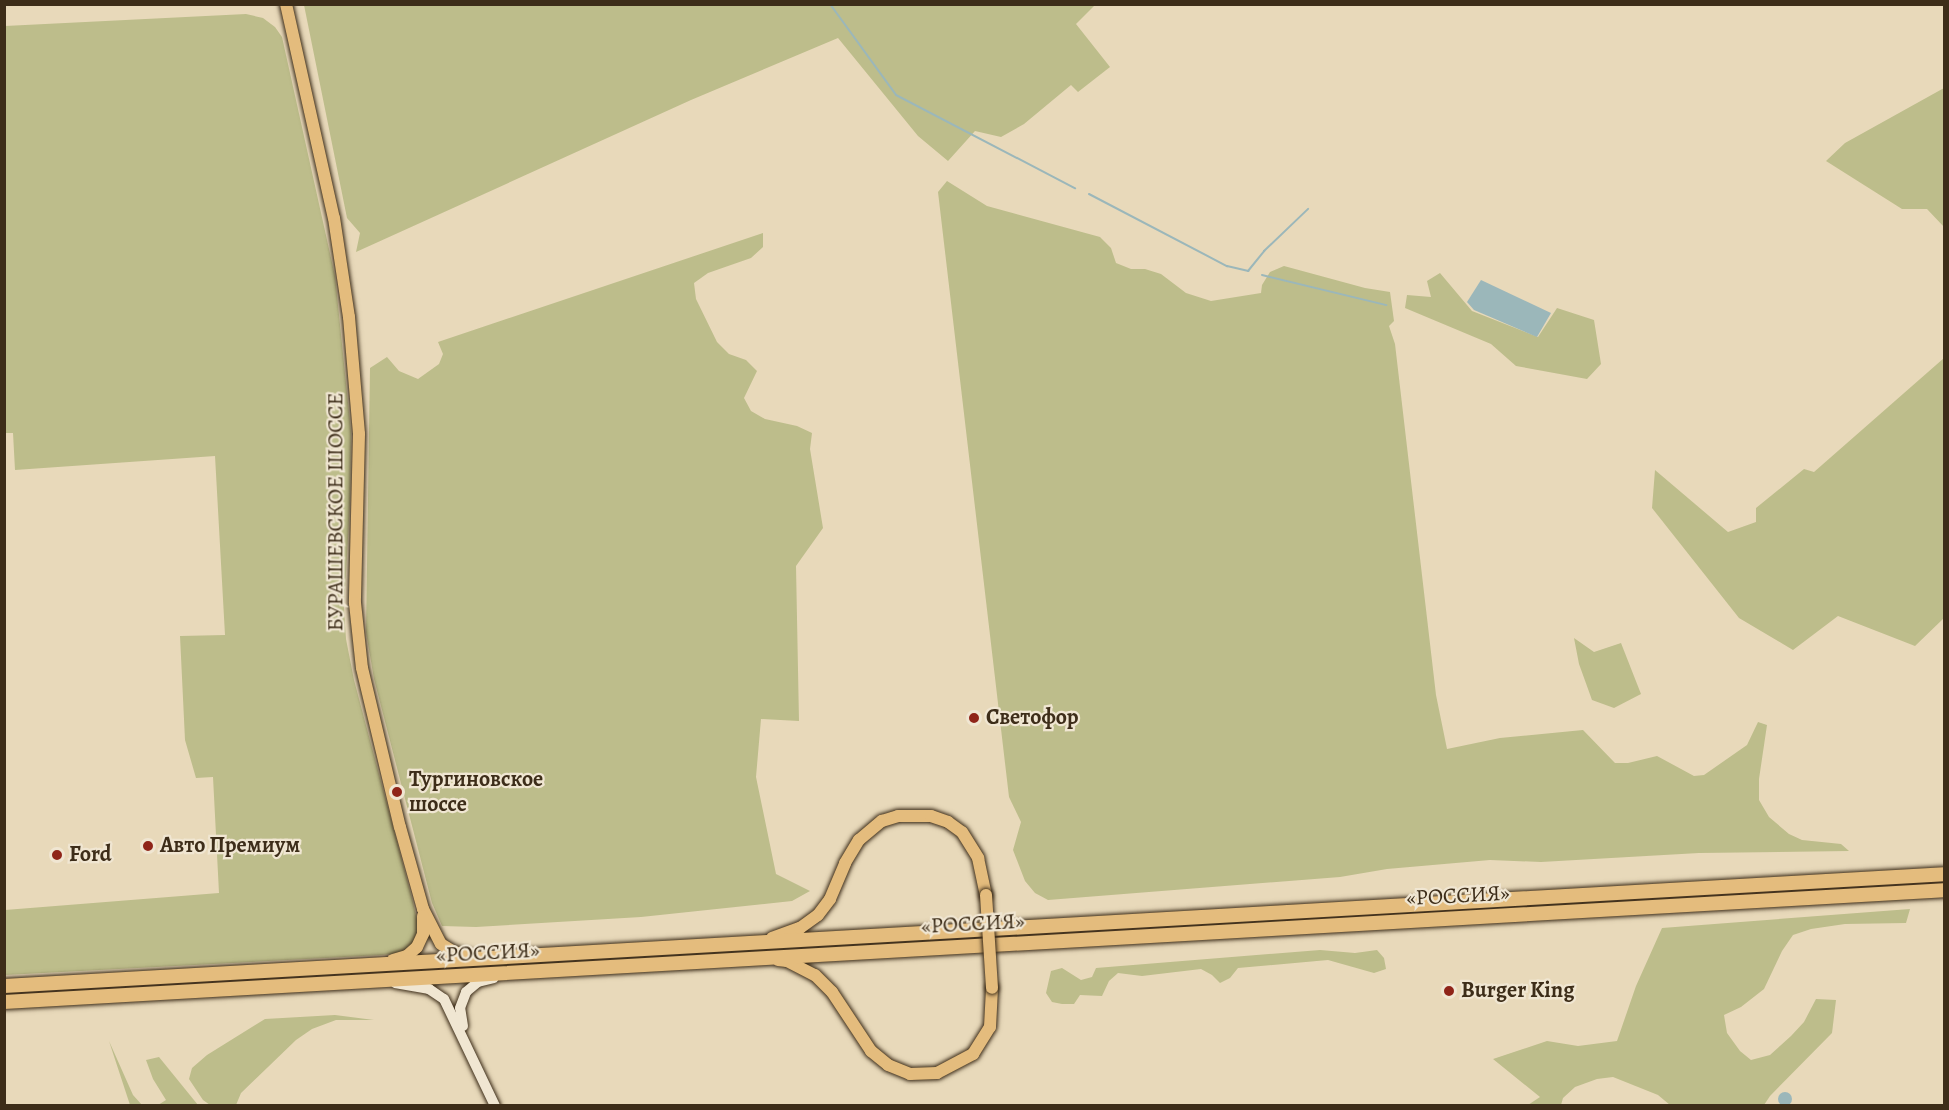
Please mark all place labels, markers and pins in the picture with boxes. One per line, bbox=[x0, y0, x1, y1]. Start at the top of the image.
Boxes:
place label: Светофор bbox=[986, 705, 1079, 731]
marker: Светофор bbox=[967, 711, 981, 725]
place label: Тургиновское шоссе bbox=[409, 766, 543, 818]
marker: Тургиновское шоссе bbox=[390, 785, 404, 799]
place label: Авто Премиум bbox=[160, 833, 300, 859]
marker: Авто Премиум bbox=[141, 839, 155, 853]
place label: Ford bbox=[69, 842, 112, 868]
marker: Ford bbox=[50, 848, 64, 862]
place label: Burger King bbox=[1461, 978, 1574, 1004]
marker: Burger King bbox=[1442, 984, 1456, 998]

